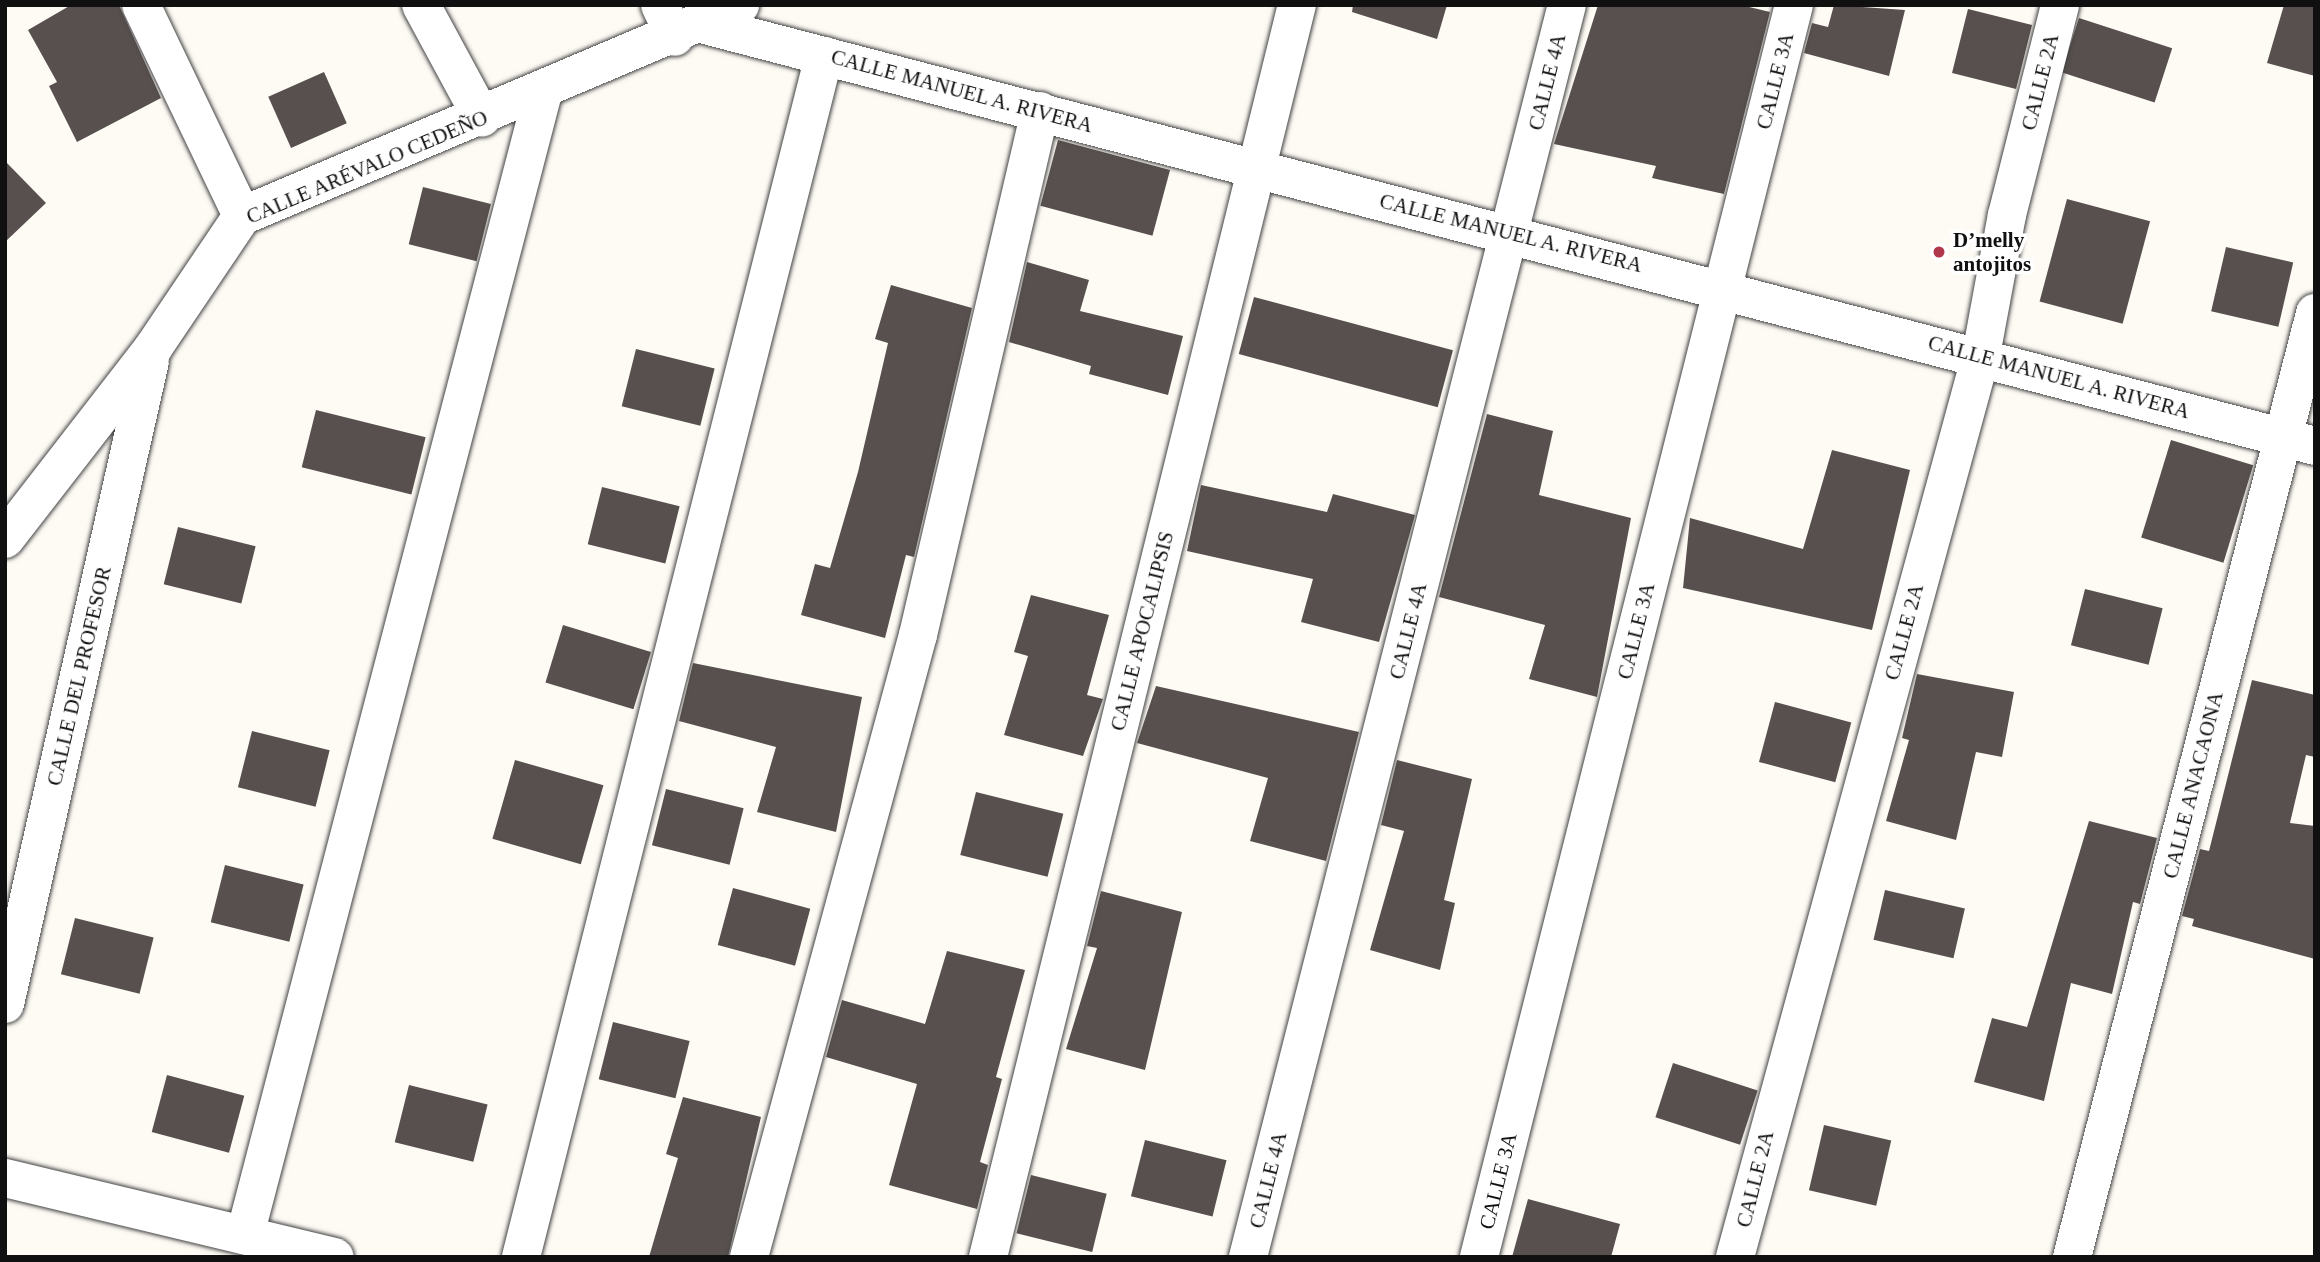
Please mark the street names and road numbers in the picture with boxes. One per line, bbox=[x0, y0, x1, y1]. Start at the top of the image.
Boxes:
street label: CALLE 3A bbox=[1751, 30, 1799, 132]
street label: CALLE 4A bbox=[1523, 31, 1571, 133]
street label: CALLE 2A bbox=[2016, 31, 2064, 133]
street label: CALLE MANUEL A. RIVERA bbox=[827, 44, 1097, 138]
street label: CALLE ARÉVALO CEDEÑO bbox=[242, 104, 492, 230]
street label: CALLE MANUEL A. RIVERA bbox=[1376, 188, 1646, 278]
street label: CALLE MANUEL A. RIVERA bbox=[1924, 330, 2194, 424]
street label: CALLE APOCALIPSIS bbox=[1105, 528, 1179, 734]
street label: CALLE DEL PROFESOR bbox=[41, 563, 117, 789]
street label: CALLE 4A bbox=[1384, 580, 1432, 682]
street label: CALLE 3A bbox=[1612, 580, 1660, 682]
street label: CALLE 2A bbox=[1879, 581, 1929, 683]
street label: CALLE ANACAONA bbox=[2157, 688, 2229, 882]
street label: CALLE 2A bbox=[1731, 1128, 1779, 1230]
street label: CALLE 4A bbox=[1244, 1129, 1292, 1231]
street label: CALLE 3A bbox=[1474, 1130, 1522, 1232]

